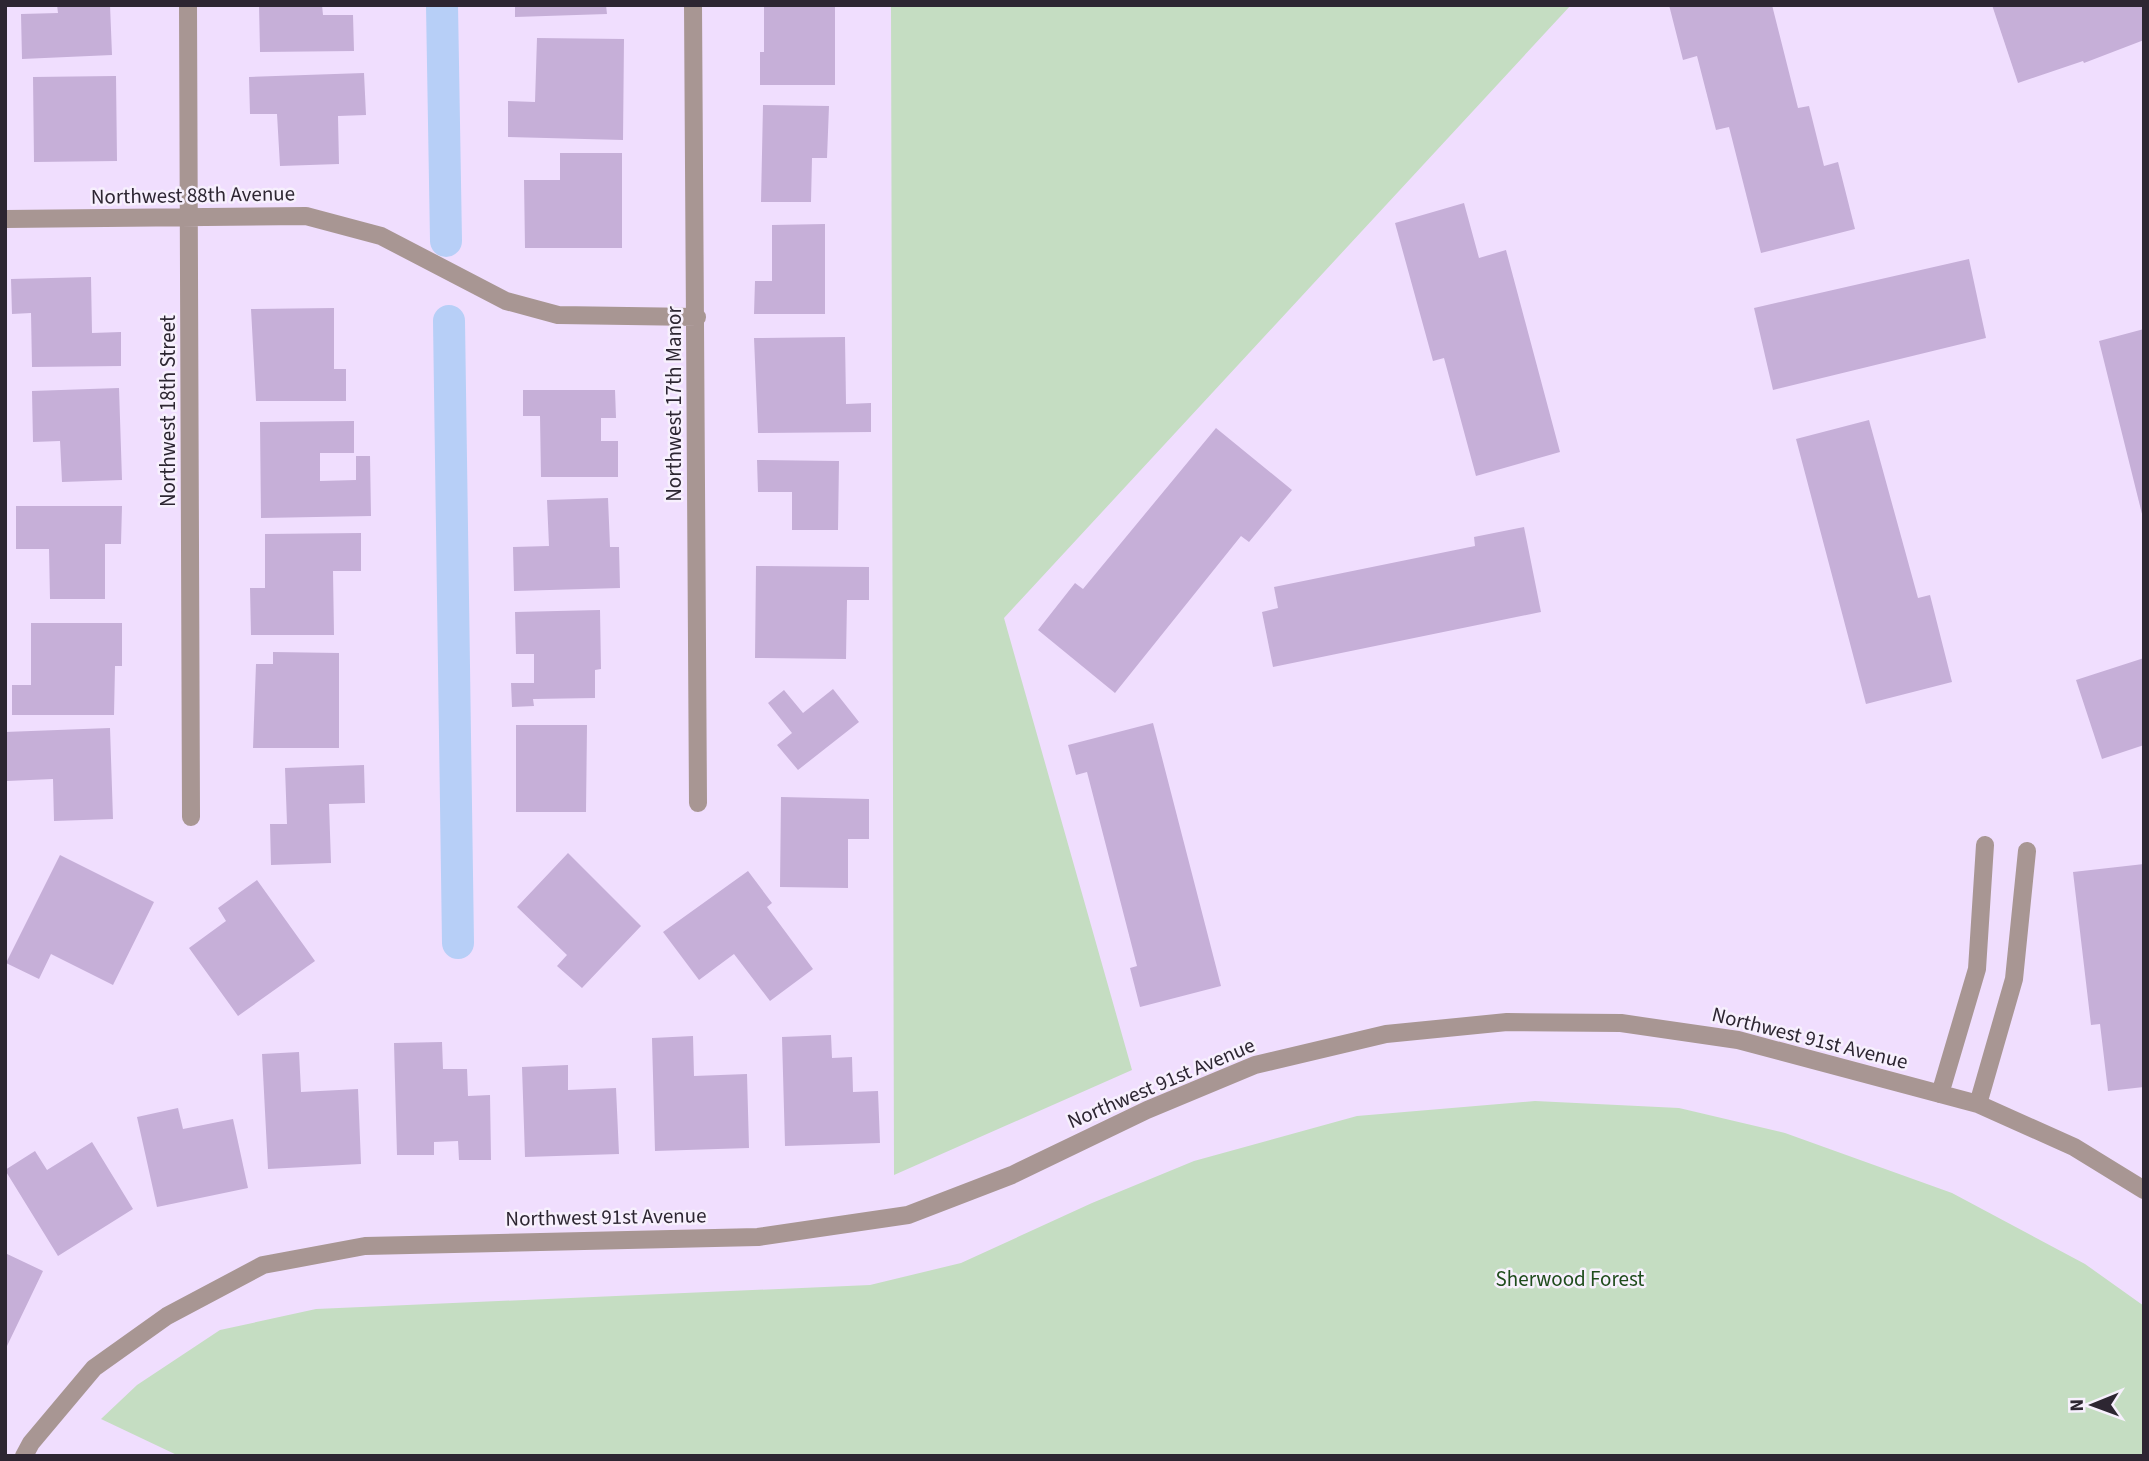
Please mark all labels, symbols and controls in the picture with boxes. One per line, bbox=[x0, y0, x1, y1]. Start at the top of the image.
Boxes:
street label: Northwest 88th Avenue bbox=[91, 178, 295, 212]
street label: Northwest 17th Manor bbox=[659, 306, 689, 502]
street label: Northwest 18th Street bbox=[153, 315, 183, 507]
street label: Northwest 91st Avenue bbox=[1709, 999, 1911, 1077]
street label: Northwest 91st Avenue bbox=[1063, 1030, 1259, 1136]
street label: Northwest 91st Avenue bbox=[505, 1200, 707, 1234]
park label: Sherwood Forest bbox=[1496, 1264, 1644, 1294]
north arrow bbox=[2058, 1370, 2128, 1440]
text: N bbox=[2064, 1399, 2091, 1412]

